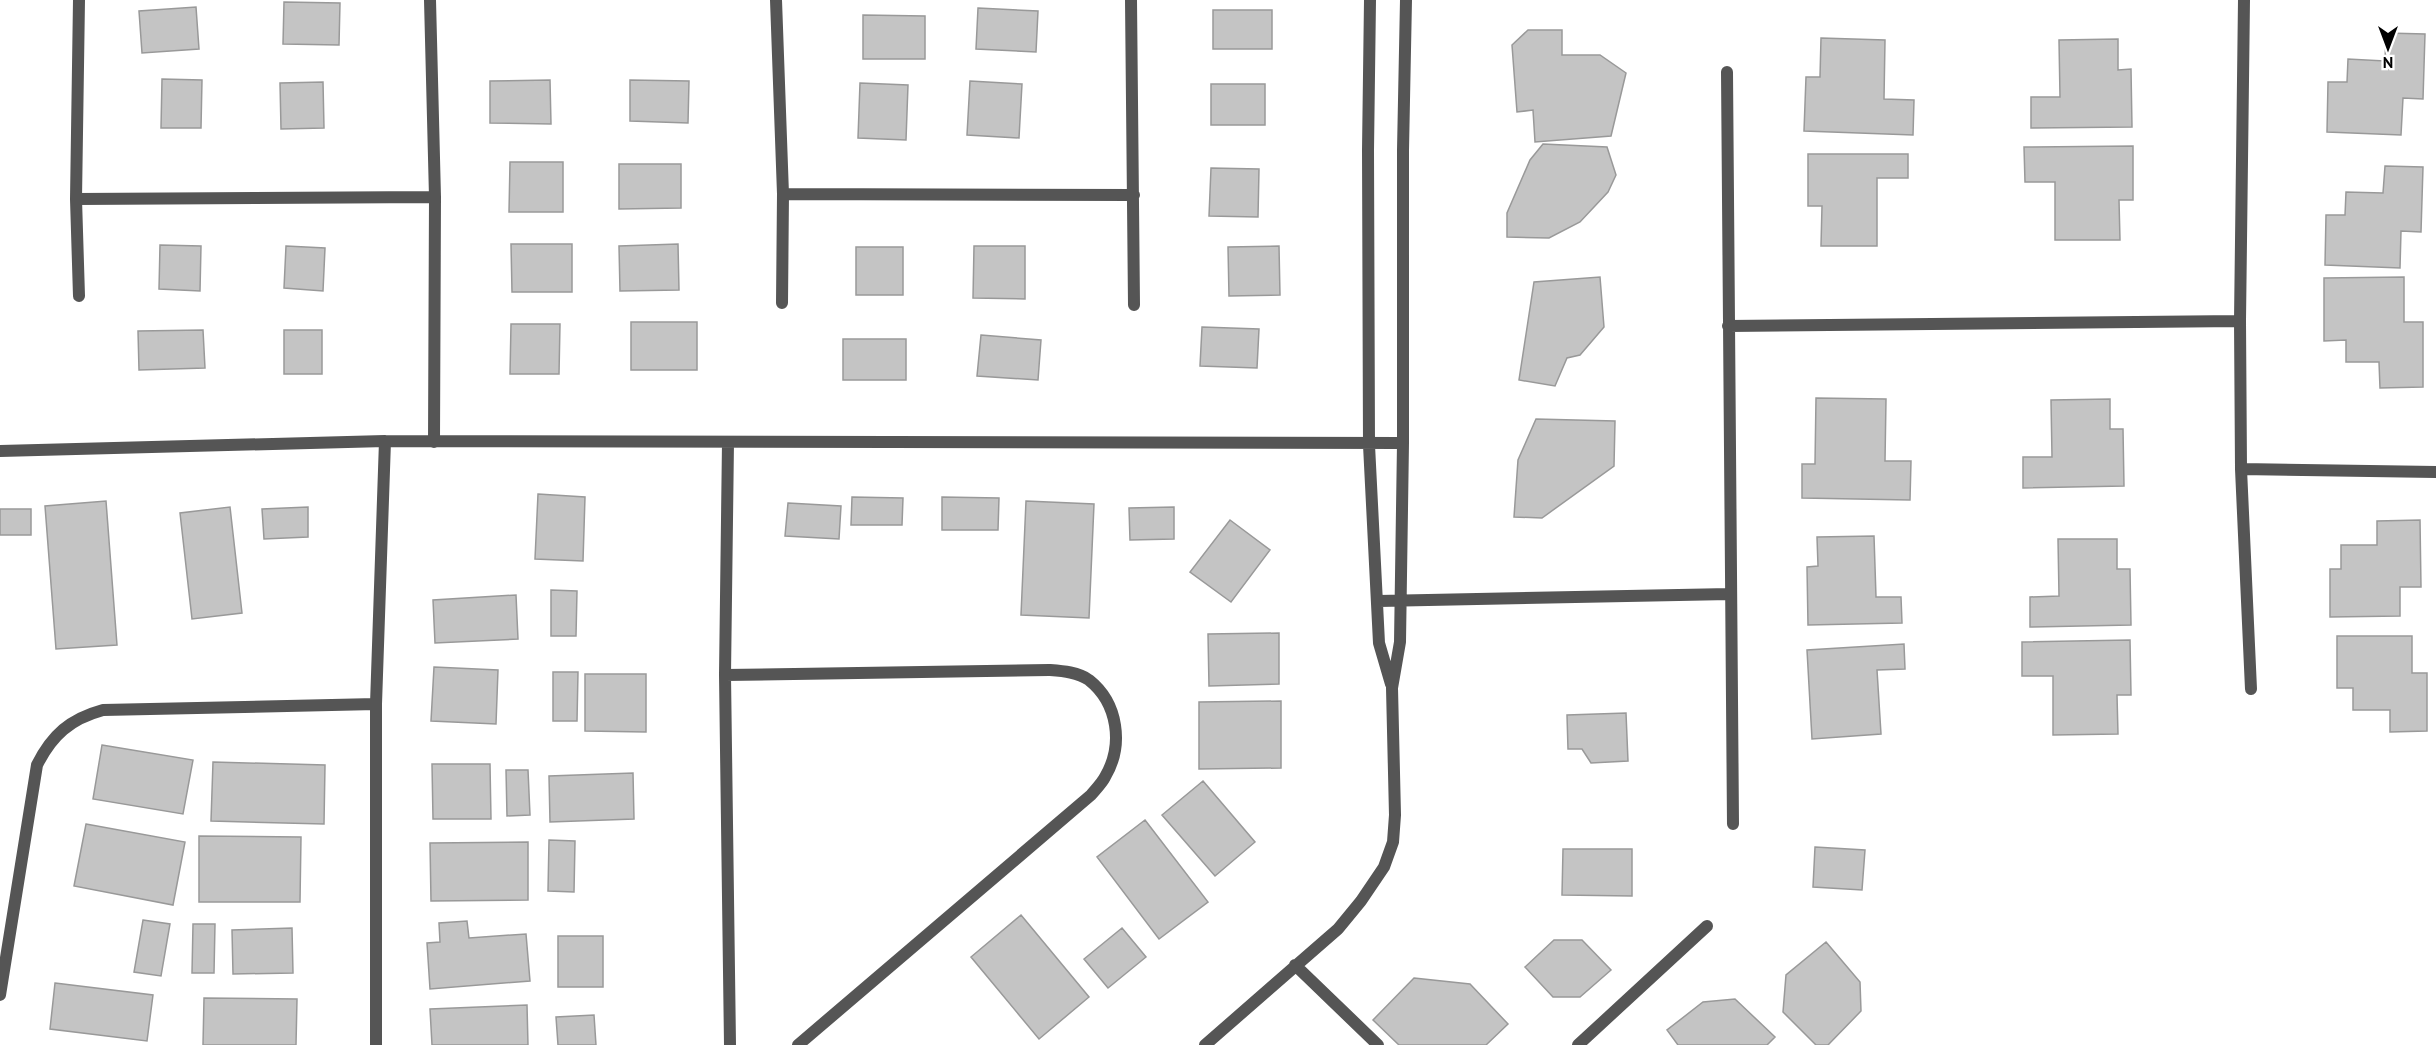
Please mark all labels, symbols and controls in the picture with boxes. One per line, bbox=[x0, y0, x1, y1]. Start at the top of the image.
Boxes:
north arrow bbox=[2358, 18, 2418, 78]
text: N bbox=[2383, 53, 2393, 73]

